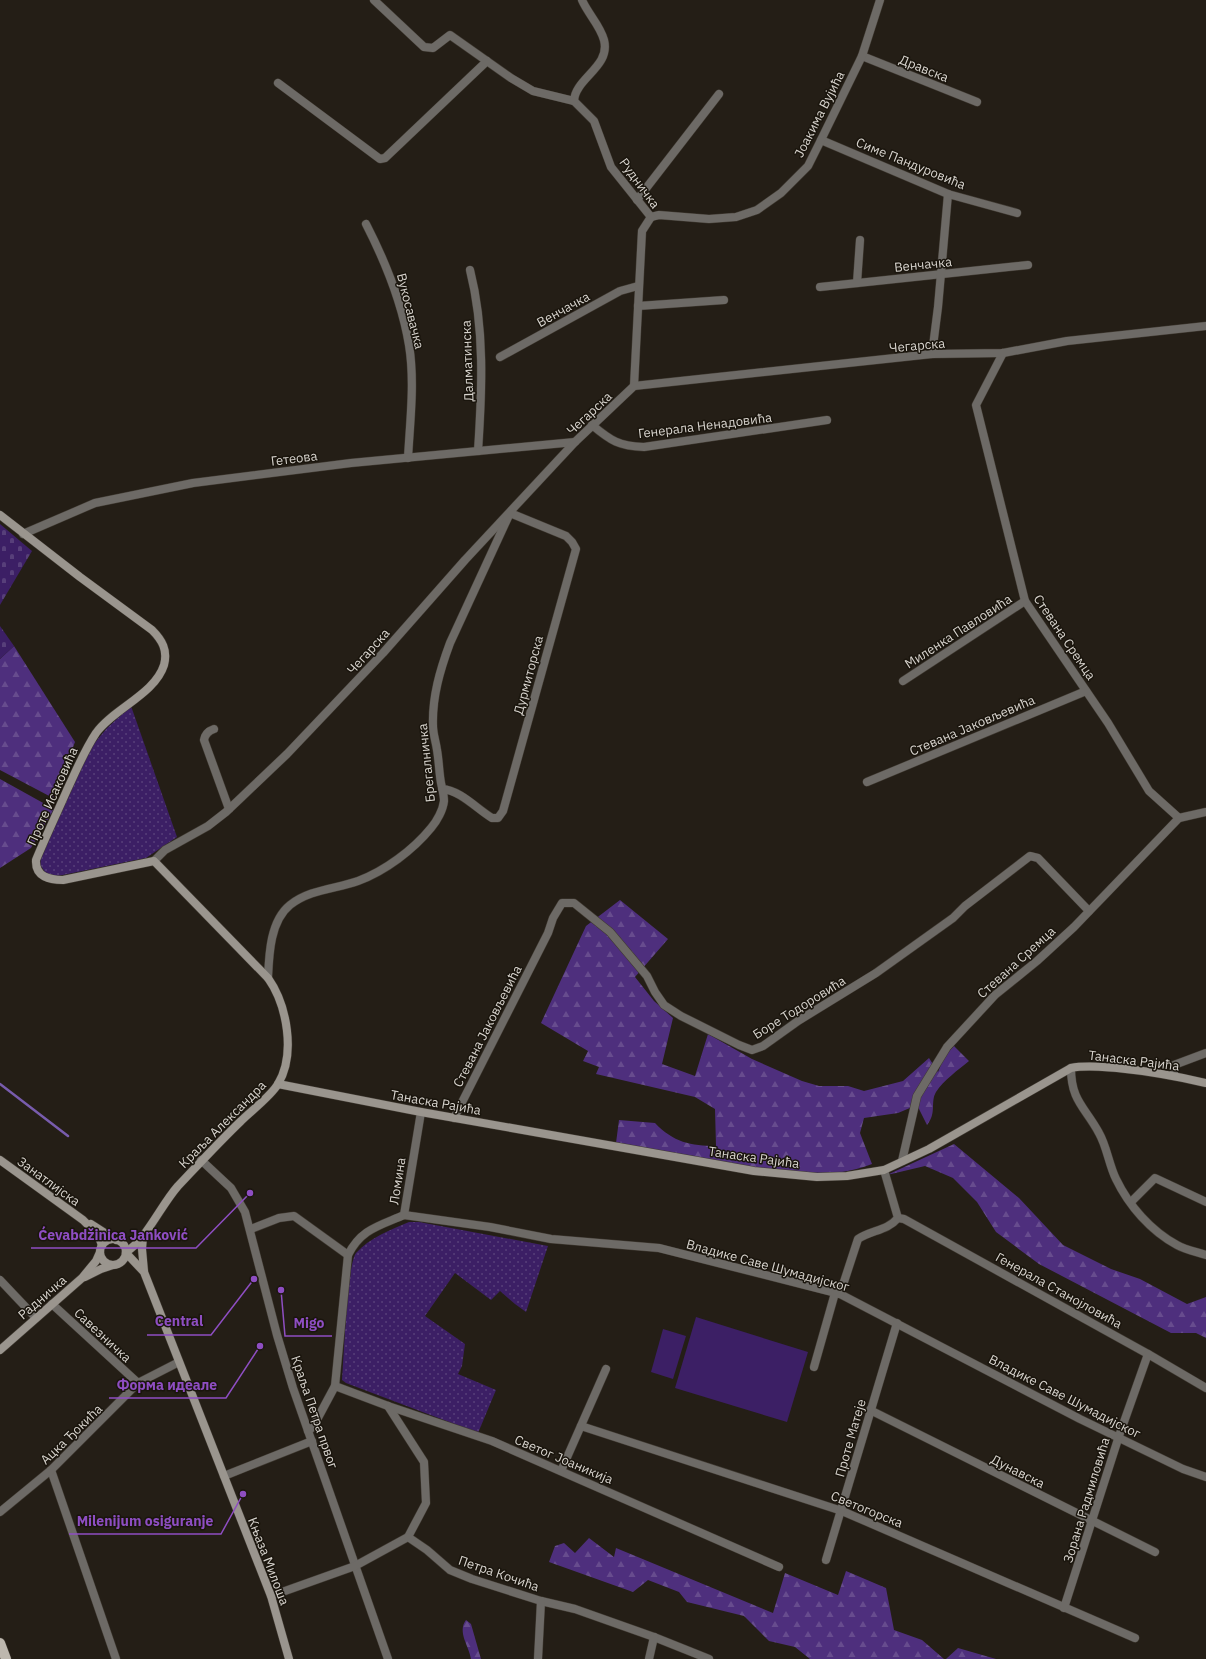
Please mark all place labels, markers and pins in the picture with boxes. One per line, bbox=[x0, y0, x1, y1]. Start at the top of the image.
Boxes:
callout: Ćevabdžinica Janković bbox=[31, 1222, 196, 1248]
callout: Central bbox=[147, 1309, 211, 1335]
callout: Migo bbox=[285, 1310, 332, 1336]
callout: Форма идеале bbox=[109, 1372, 226, 1398]
callout: Milenijum osiguranje bbox=[69, 1508, 221, 1534]

